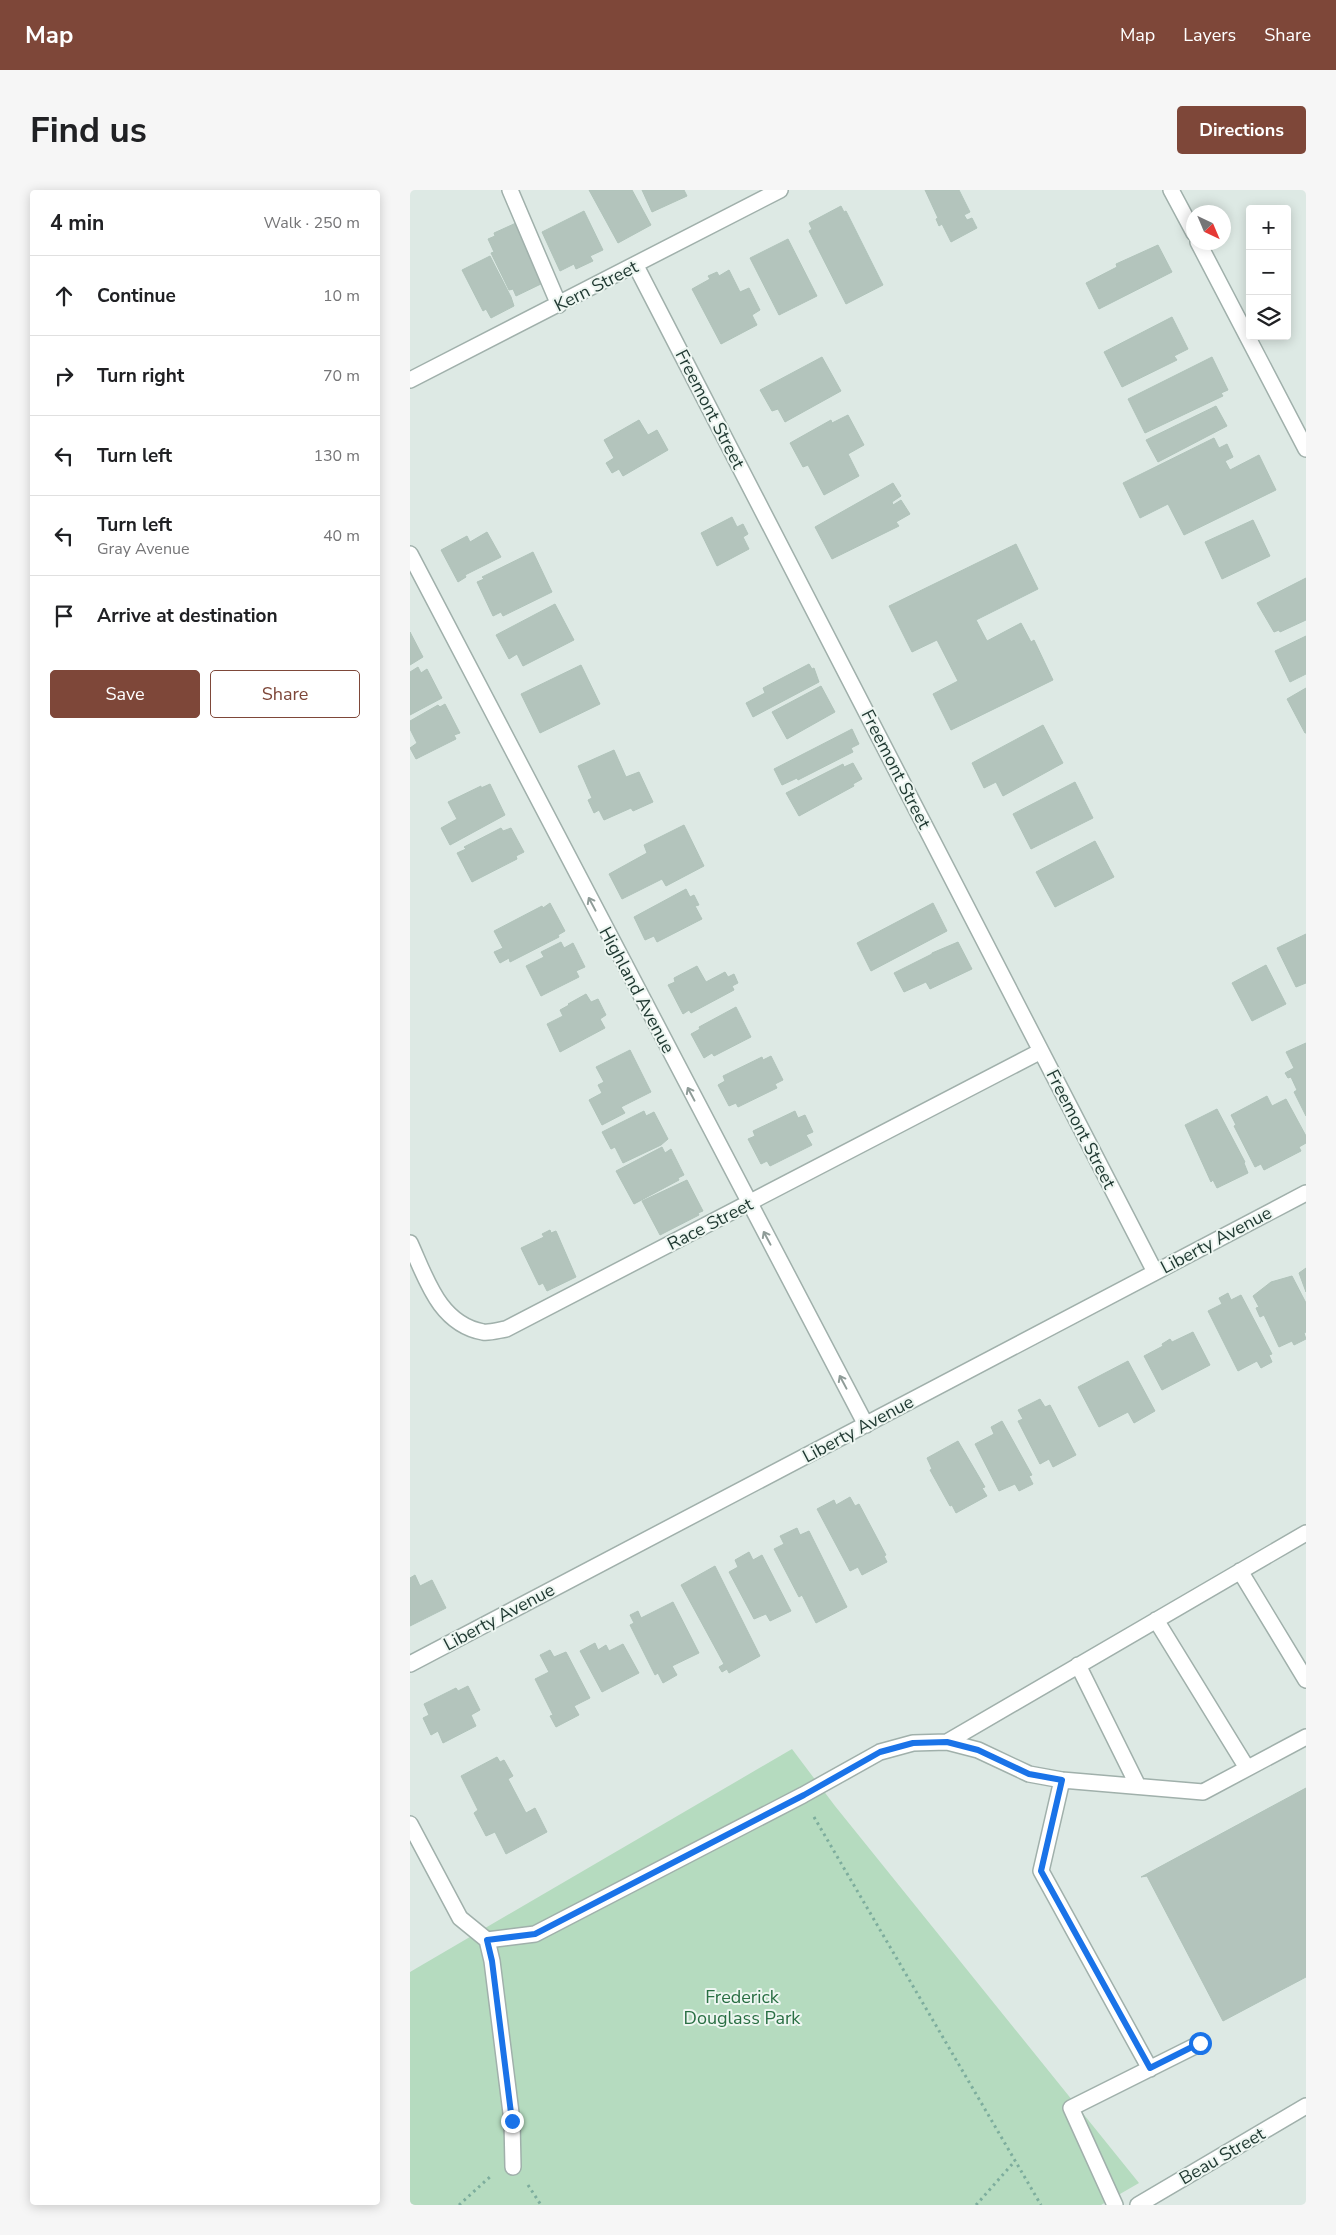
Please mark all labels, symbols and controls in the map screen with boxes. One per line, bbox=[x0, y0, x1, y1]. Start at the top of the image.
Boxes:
text: Map bbox=[25, 19, 73, 51]
text: Map bbox=[1120, 23, 1155, 47]
text: Layers bbox=[1183, 23, 1236, 47]
text: Share bbox=[1264, 23, 1311, 47]
button: Directions bbox=[1177, 106, 1306, 154]
text: Find us bbox=[30, 107, 147, 154]
north arrow bbox=[1186, 205, 1231, 250]
map controls bbox=[1246, 205, 1291, 340]
button: + bbox=[1246, 205, 1291, 250]
text: 4 min bbox=[50, 209, 104, 237]
text: Walk · 250 m bbox=[264, 212, 360, 234]
button: − bbox=[1246, 250, 1291, 295]
street label: Kern Street bbox=[550, 254, 643, 317]
icon: ahead bbox=[50, 282, 78, 310]
text: Continue bbox=[97, 283, 176, 309]
text: 10 m bbox=[323, 285, 360, 307]
button: layers bbox=[1246, 295, 1291, 340]
street label: Freemont Street bbox=[670, 345, 751, 473]
icon: right bbox=[50, 362, 78, 390]
text: Turn right bbox=[97, 363, 184, 389]
text: 70 m bbox=[323, 365, 360, 387]
icon: left bbox=[50, 442, 78, 470]
text: Turn left bbox=[97, 443, 172, 469]
text: 130 m bbox=[313, 445, 360, 467]
text: Turn left bbox=[97, 512, 172, 538]
icon: left bbox=[50, 522, 78, 550]
text: 40 m bbox=[323, 525, 360, 547]
text: Gray Avenue bbox=[97, 538, 189, 560]
icon: arrive bbox=[50, 602, 78, 630]
text: Arrive at destination bbox=[97, 603, 278, 629]
button: Save bbox=[50, 670, 200, 718]
button: Share bbox=[210, 670, 360, 718]
street label: Freemont Street bbox=[856, 705, 937, 833]
one-way arrow bbox=[587, 896, 597, 911]
street label: Highland Avenue bbox=[594, 923, 680, 1057]
street label: Freemont Street bbox=[1041, 1065, 1122, 1193]
one-way arrow bbox=[686, 1087, 696, 1102]
street label: Race Street bbox=[663, 1192, 758, 1256]
street label: Liberty Avenue bbox=[1156, 1201, 1276, 1279]
one-way arrow bbox=[762, 1231, 771, 1246]
one-way arrow bbox=[838, 1374, 848, 1389]
street label: Liberty Avenue bbox=[798, 1390, 918, 1468]
street label: Liberty Avenue bbox=[439, 1578, 559, 1656]
park label: Frederick Douglass Park bbox=[684, 1985, 801, 2030]
route start bbox=[1189, 2032, 1212, 2055]
route end bbox=[501, 2110, 524, 2133]
street label: Beau Street bbox=[1175, 2121, 1270, 2190]

